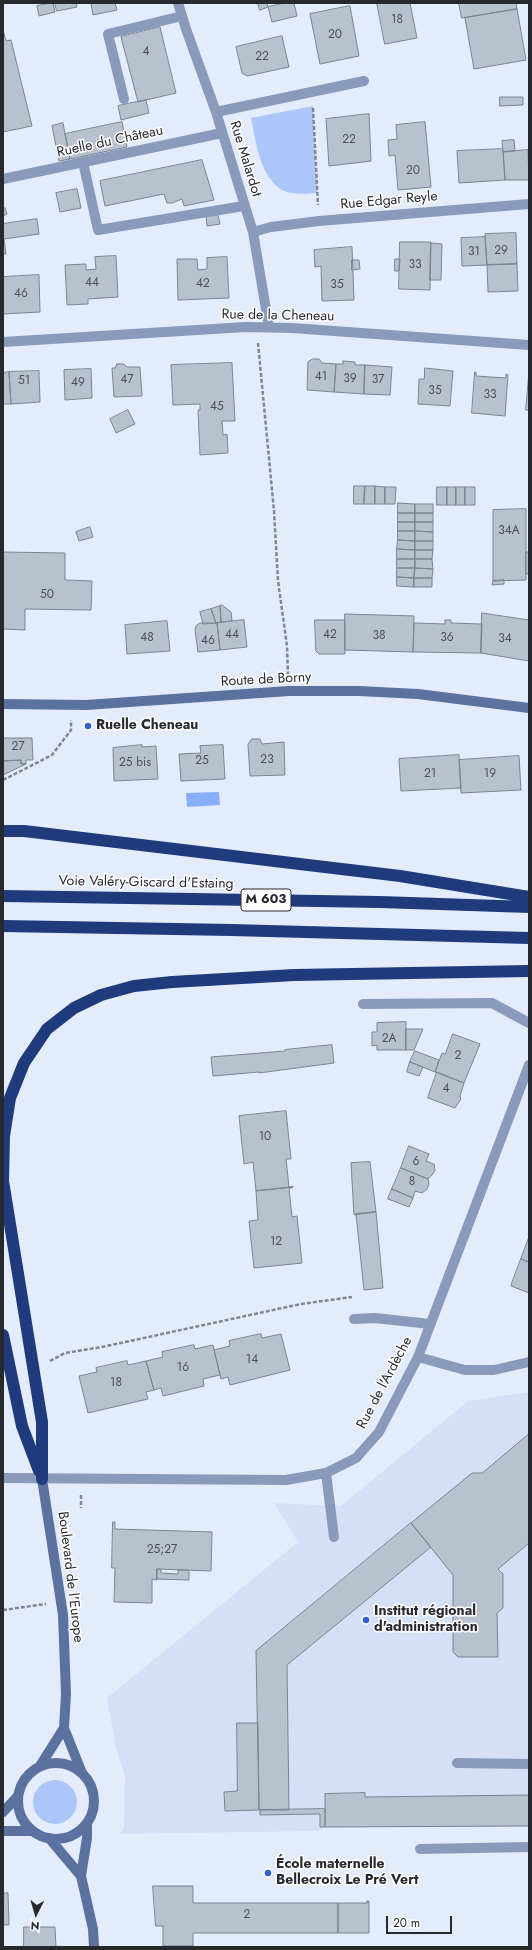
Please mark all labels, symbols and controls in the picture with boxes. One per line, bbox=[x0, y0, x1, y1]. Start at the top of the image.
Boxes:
house number: 18 bbox=[391, 13, 403, 27]
house number: 20 bbox=[328, 28, 342, 42]
house number: 4 bbox=[143, 45, 149, 59]
house number: 22 bbox=[255, 50, 269, 64]
street label: Rue Malardot bbox=[226, 119, 264, 199]
street label: Ruelle du Château bbox=[55, 123, 165, 161]
house number: 22 bbox=[342, 133, 356, 147]
house number: 20 bbox=[406, 164, 420, 178]
street label: Rue Edgar Reyle bbox=[340, 188, 438, 214]
house number: 29 bbox=[494, 244, 508, 258]
house number: 31 bbox=[468, 245, 480, 259]
house number: 33 bbox=[408, 258, 422, 272]
house number: 44 bbox=[85, 276, 99, 290]
house number: 42 bbox=[196, 277, 210, 291]
house number: 35 bbox=[330, 278, 344, 292]
house number: 46 bbox=[14, 287, 28, 301]
street label: Rue de la Cheneau bbox=[221, 307, 335, 325]
house number: 41 bbox=[315, 370, 327, 384]
house number: 39 bbox=[343, 372, 357, 386]
house number: 47 bbox=[120, 373, 134, 387]
house number: 37 bbox=[372, 373, 384, 387]
house number: 51 bbox=[18, 374, 30, 388]
house number: 49 bbox=[71, 376, 85, 390]
house number: 35 bbox=[428, 384, 442, 398]
house number: 33 bbox=[483, 388, 497, 402]
house number: 45 bbox=[210, 400, 224, 414]
house number: 34A bbox=[498, 524, 520, 538]
house number: 50 bbox=[40, 588, 54, 602]
house number: 44 bbox=[225, 628, 239, 642]
house number: 42 bbox=[323, 628, 337, 642]
house number: 38 bbox=[372, 629, 386, 643]
house number: 48 bbox=[140, 631, 154, 645]
house number: 36 bbox=[440, 631, 454, 645]
house number: 34 bbox=[498, 632, 512, 646]
house number: 46 bbox=[201, 634, 215, 648]
street label: Route de Borny bbox=[220, 669, 312, 691]
place label: Ruelle Cheneau bbox=[96, 718, 198, 734]
marker: Ruelle Cheneau bbox=[83, 721, 93, 731]
house number: 27 bbox=[11, 740, 25, 754]
house number: 23 bbox=[260, 753, 274, 767]
house number: 25 bbox=[195, 754, 209, 768]
house number: 25 bis bbox=[119, 756, 151, 770]
house number: 21 bbox=[424, 767, 436, 781]
house number: 19 bbox=[484, 767, 496, 781]
street label: Voie Valéry-Giscard d'Estaing bbox=[58, 873, 234, 893]
road number: M 603 bbox=[241, 889, 291, 911]
house number: 2A bbox=[382, 1032, 396, 1046]
house number: 2 bbox=[455, 1049, 461, 1063]
house number: 4 bbox=[443, 1082, 449, 1096]
house number: 10 bbox=[259, 1130, 271, 1144]
house number: 6 bbox=[413, 1155, 419, 1169]
house number: 8 bbox=[409, 1175, 415, 1189]
house number: 12 bbox=[270, 1235, 282, 1249]
street label: Rue de l'Ardèche bbox=[354, 1334, 416, 1432]
house number: 14 bbox=[246, 1353, 258, 1367]
house number: 16 bbox=[177, 1361, 189, 1375]
house number: 18 bbox=[110, 1376, 122, 1390]
street label: Boulevard de l'Europe bbox=[54, 1510, 86, 1644]
house number: 25;27 bbox=[147, 1543, 177, 1557]
place label: Institut régional d'administration bbox=[374, 1604, 478, 1636]
marker: Institut régional d'administration bbox=[361, 1615, 371, 1625]
place label: École maternelle Bellecroix Le Pré Vert bbox=[276, 1857, 418, 1890]
marker: École maternelle Bellecroix Le Pré Vert bbox=[263, 1868, 273, 1878]
north arrow bbox=[16, 1894, 56, 1934]
house number: 2 bbox=[244, 1908, 250, 1922]
scale bar bbox=[388, 1908, 454, 1934]
text: 20 m bbox=[393, 1914, 420, 1932]
text: N bbox=[30, 1918, 40, 1934]

